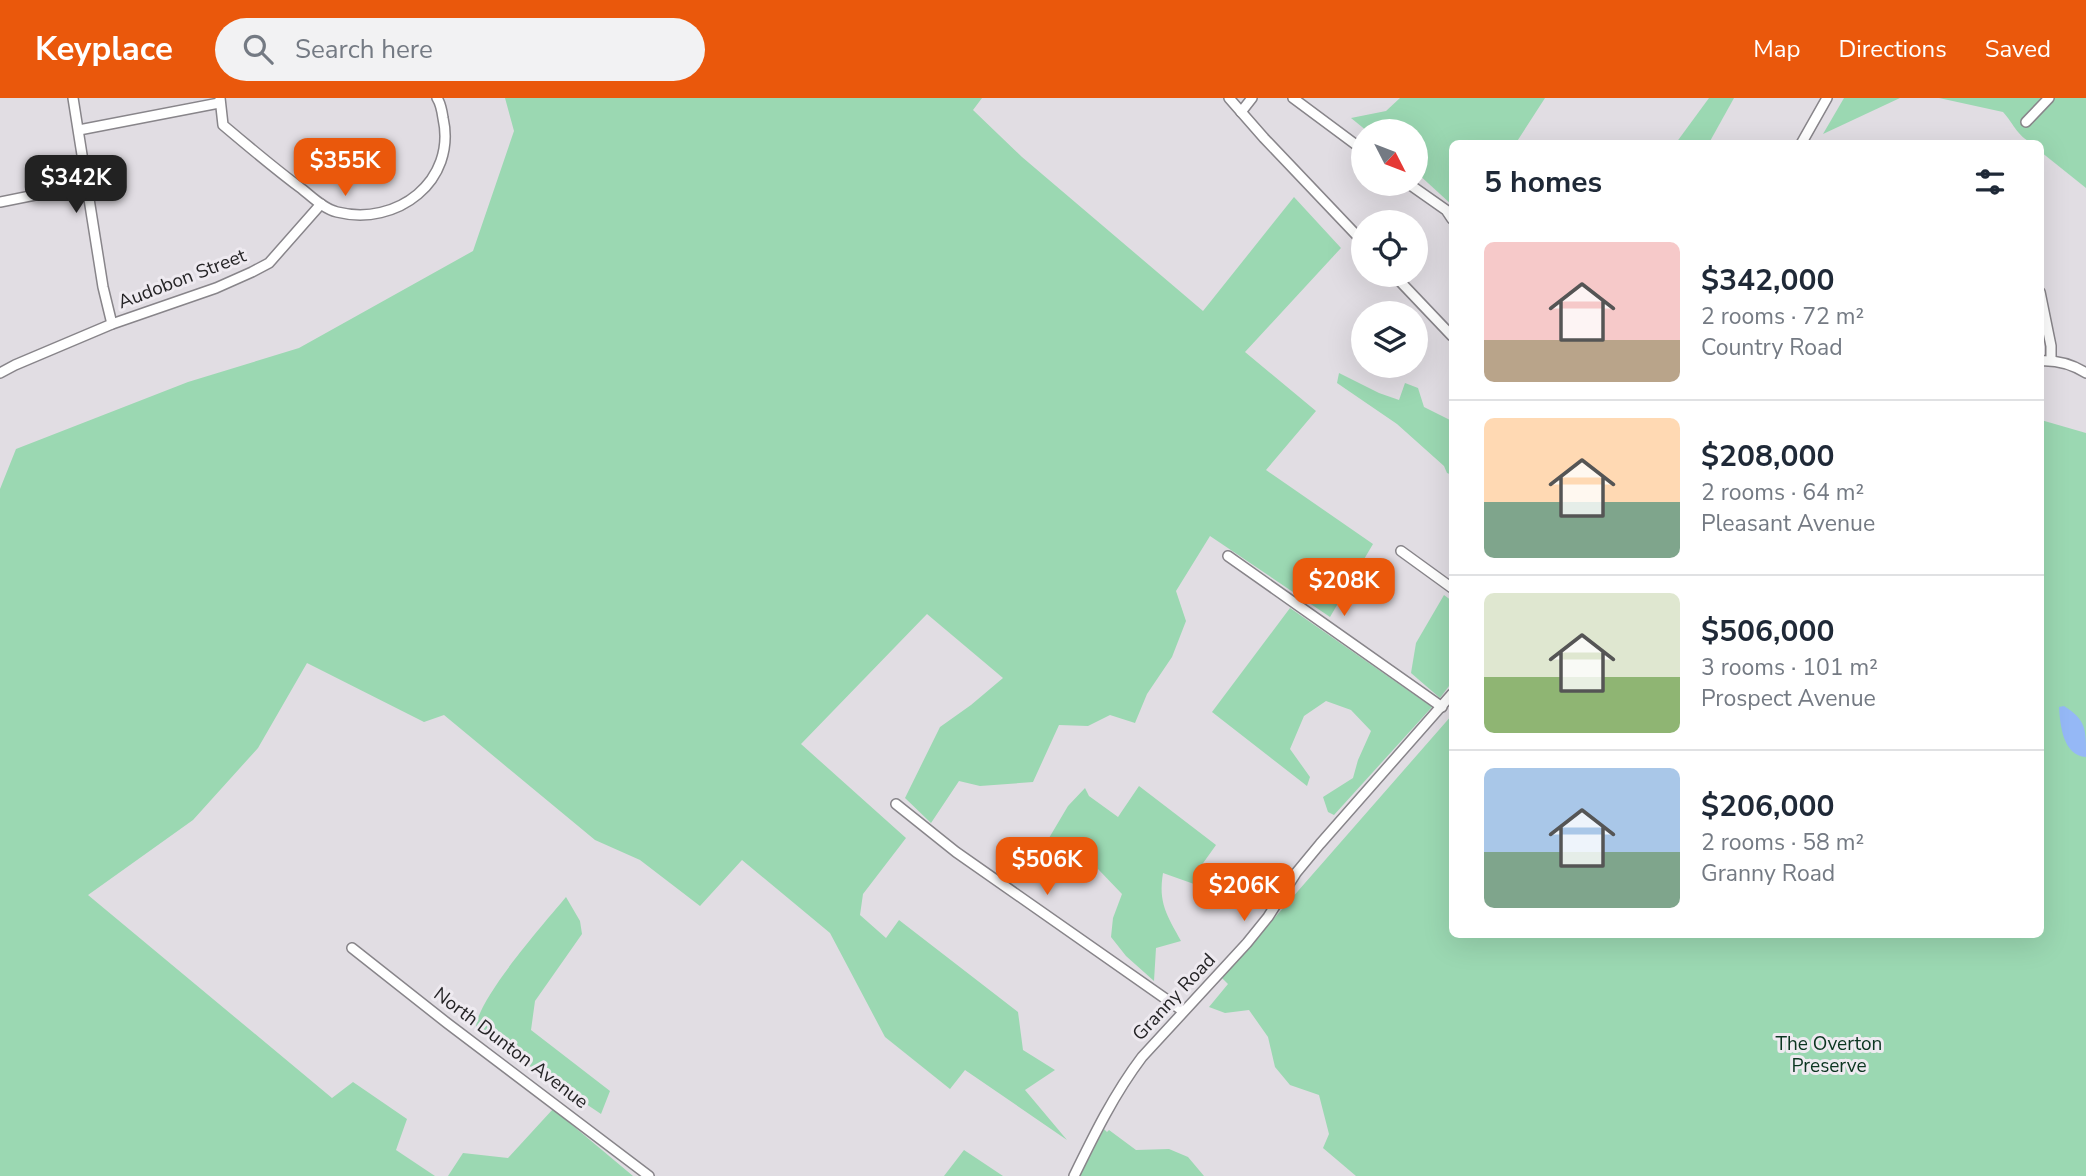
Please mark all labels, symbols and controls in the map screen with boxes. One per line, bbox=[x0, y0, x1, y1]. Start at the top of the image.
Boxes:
search box bbox=[215, 18, 705, 81]
text: Keyplace bbox=[35, 27, 173, 72]
icon: search bbox=[239, 30, 277, 68]
text: Search here bbox=[295, 32, 433, 67]
text: Map bbox=[1753, 33, 1800, 65]
text: Directions bbox=[1838, 33, 1947, 65]
text: Saved bbox=[1985, 33, 2051, 65]
north arrow bbox=[1351, 119, 1428, 196]
map controls bbox=[1351, 119, 1428, 378]
pin: $355K bbox=[296, 139, 394, 198]
text: $355K bbox=[310, 145, 380, 176]
pin: $342K bbox=[27, 156, 125, 215]
text: $342K bbox=[41, 162, 111, 193]
text: 5 homes bbox=[1484, 162, 1602, 203]
icon: filters bbox=[1971, 163, 2009, 201]
button: locate bbox=[1351, 210, 1428, 287]
street label: Audobon Street bbox=[114, 242, 250, 315]
text: $342,000 bbox=[1701, 260, 1834, 301]
icon: home bbox=[1540, 270, 1624, 354]
button: layers bbox=[1351, 301, 1428, 378]
text: 2 rooms · 72 m² bbox=[1701, 301, 1864, 332]
text: Country Road bbox=[1701, 332, 1843, 363]
text: $208,000 bbox=[1701, 436, 1834, 477]
icon: home bbox=[1540, 446, 1624, 530]
text: 2 rooms · 64 m² bbox=[1701, 477, 1864, 508]
text: Pleasant Avenue bbox=[1701, 508, 1875, 539]
pin: $208K bbox=[1295, 559, 1393, 618]
text: $208K bbox=[1309, 565, 1379, 596]
text: $506,000 bbox=[1701, 611, 1834, 652]
icon: home bbox=[1540, 621, 1624, 705]
text: 3 rooms · 101 m² bbox=[1701, 652, 1878, 683]
text: Prospect Avenue bbox=[1701, 683, 1876, 714]
text: $206,000 bbox=[1701, 786, 1834, 827]
icon: home bbox=[1540, 796, 1624, 880]
text: 2 rooms · 58 m² bbox=[1701, 827, 1864, 858]
pin: $506K bbox=[998, 838, 1096, 897]
text: $506K bbox=[1012, 844, 1082, 875]
text: Granny Road bbox=[1701, 858, 1835, 889]
pin: $206K bbox=[1195, 864, 1293, 923]
text: $206K bbox=[1209, 870, 1279, 901]
street label: Granny Road bbox=[1127, 948, 1221, 1046]
street label: North Dunton Avenue bbox=[428, 981, 594, 1115]
park label: The Overton Preserve bbox=[1776, 1031, 1882, 1079]

